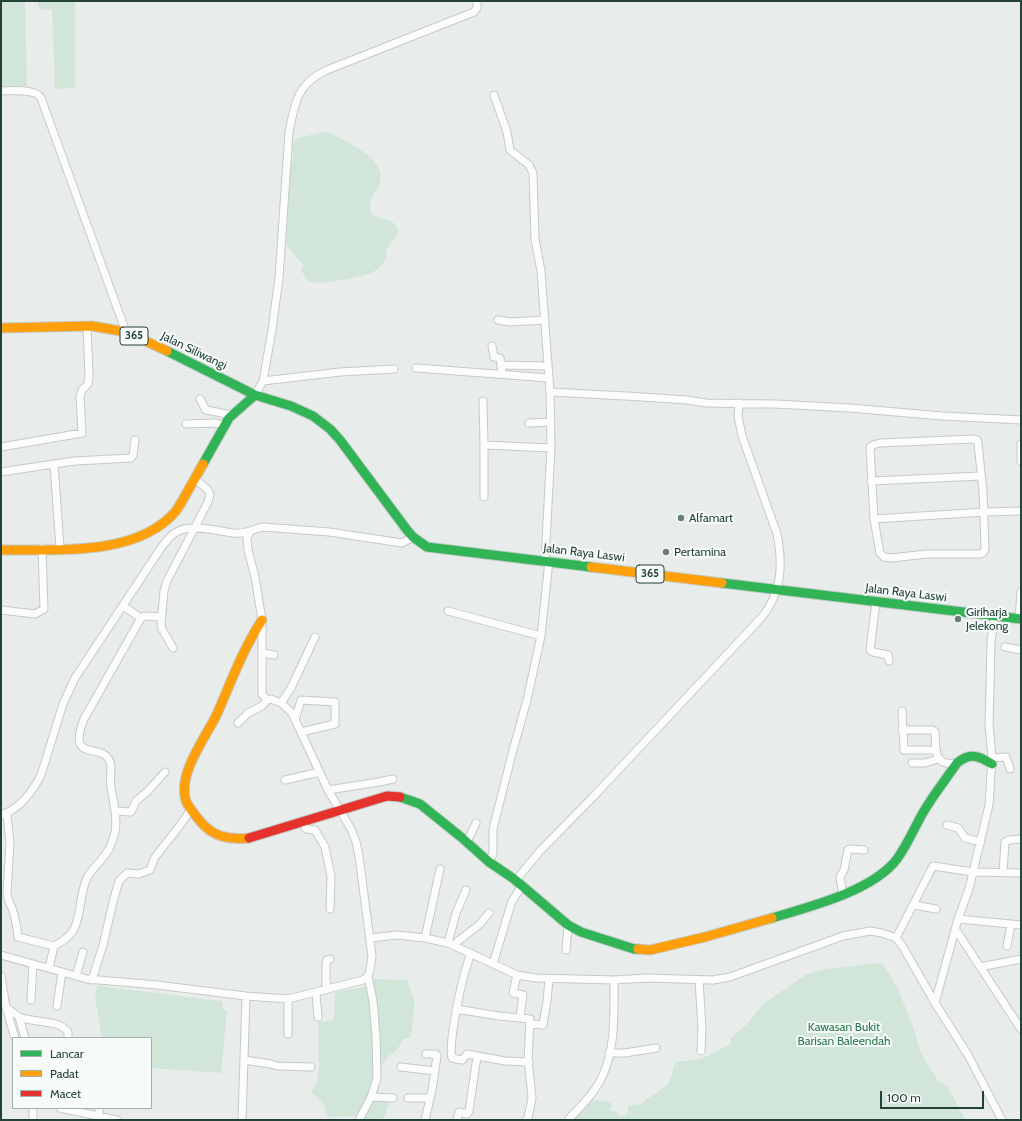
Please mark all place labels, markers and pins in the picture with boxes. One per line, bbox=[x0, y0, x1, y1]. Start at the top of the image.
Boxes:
place label: Alfamart bbox=[689, 511, 733, 525]
marker: Alfamart bbox=[676, 513, 686, 523]
place label: Pertamina bbox=[674, 545, 726, 559]
marker: Pertamina bbox=[661, 547, 671, 557]
place label: Giriharja Jelekong bbox=[966, 605, 1008, 633]
marker: Giriharja Jelekong bbox=[953, 614, 963, 624]

